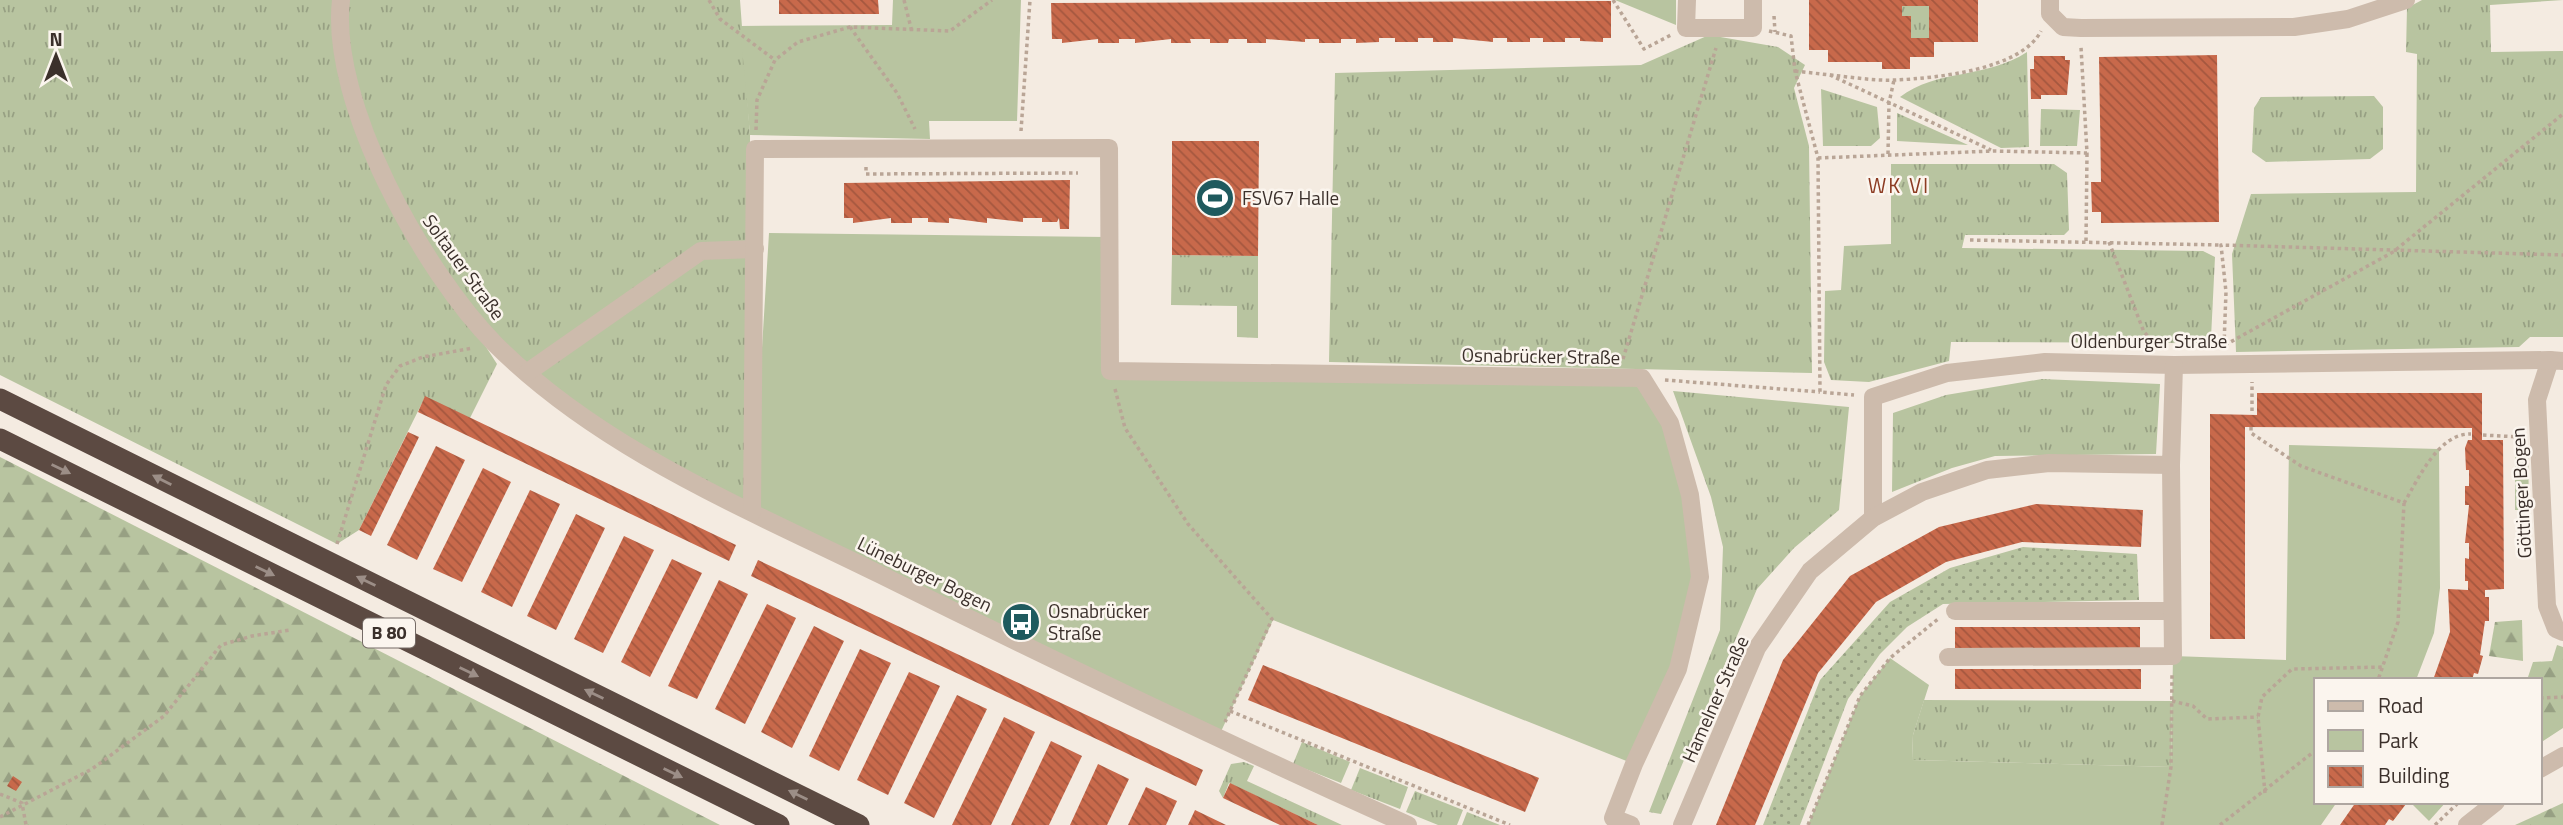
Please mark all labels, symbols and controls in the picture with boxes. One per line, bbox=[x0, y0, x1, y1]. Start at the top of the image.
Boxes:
north arrow bbox=[21, 21, 91, 91]
text: N bbox=[49, 24, 63, 53]
district label: WK VI bbox=[1868, 169, 1930, 201]
sports icon: FSV67 Halle bbox=[1194, 177, 1236, 219]
place label: FSV67 Halle bbox=[1242, 183, 1339, 212]
street label: Soltauer Straße bbox=[416, 208, 513, 326]
street label: Oldenburger Straße bbox=[2071, 326, 2227, 355]
street label: Osnabrücker Straße bbox=[1461, 340, 1621, 371]
street label: Göttinger Bogen bbox=[2503, 427, 2538, 559]
one-way arrow bbox=[51, 464, 71, 475]
one-way arrow bbox=[152, 475, 172, 486]
street label: Lüneburger Bogen bbox=[853, 528, 998, 619]
one-way arrow bbox=[255, 565, 275, 576]
one-way arrow bbox=[356, 576, 376, 587]
place label: Osnabrücker Straße bbox=[1048, 596, 1149, 647]
bus stop icon: Osnabrücker Straße bbox=[1000, 601, 1042, 643]
road number: B 80 bbox=[363, 618, 415, 648]
street label: Hamelner Straße bbox=[1674, 631, 1755, 767]
one-way arrow bbox=[459, 666, 479, 677]
legend bbox=[2314, 678, 2542, 804]
one-way arrow bbox=[584, 689, 604, 700]
text: Road bbox=[2378, 689, 2423, 721]
text: Park bbox=[2378, 724, 2418, 756]
text: Building bbox=[2378, 759, 2450, 791]
one-way arrow bbox=[663, 767, 683, 778]
one-way arrow bbox=[788, 789, 808, 800]

